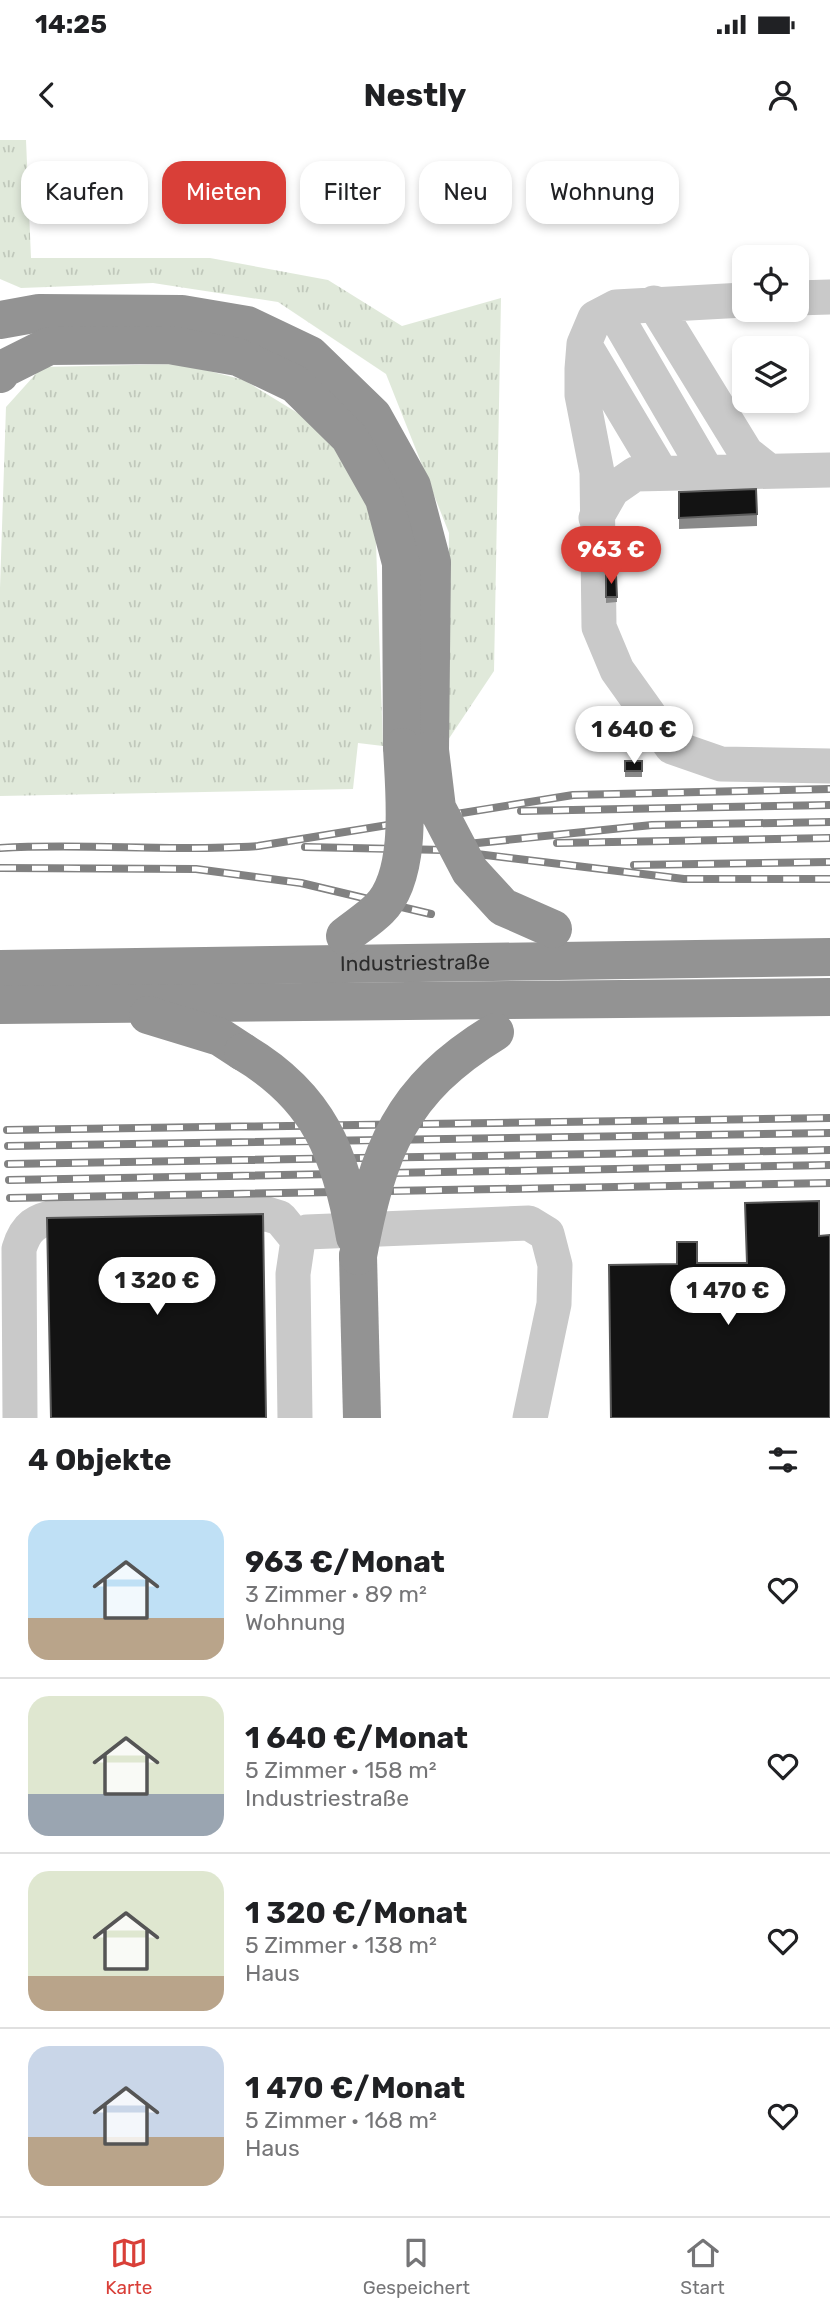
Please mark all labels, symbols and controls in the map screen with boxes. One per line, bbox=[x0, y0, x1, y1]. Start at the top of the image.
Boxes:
text: 14:25 bbox=[35, 9, 107, 40]
icon: back bbox=[28, 76, 66, 114]
text: Nestly bbox=[364, 76, 466, 114]
icon: person bbox=[764, 76, 802, 114]
chip: Kaufen bbox=[21, 161, 148, 224]
chip: Mieten bbox=[162, 161, 286, 224]
chip: Filter bbox=[300, 161, 405, 224]
chip: Neu bbox=[419, 161, 512, 224]
chip: Wohnung bbox=[526, 161, 679, 224]
map controls bbox=[732, 245, 809, 413]
button: locate bbox=[732, 245, 809, 322]
button: layers bbox=[732, 336, 809, 413]
pin: 963 € bbox=[562, 526, 660, 586]
text: 963 € bbox=[577, 535, 645, 563]
pin: 1 640 € bbox=[569, 706, 699, 766]
text: 1 640 € bbox=[591, 715, 677, 743]
street label: Industriestraße bbox=[340, 949, 490, 976]
pin: 1 320 € bbox=[92, 1258, 222, 1317]
text: 1 320 € bbox=[114, 1266, 200, 1294]
pin: 1 470 € bbox=[663, 1268, 793, 1327]
text: 1 470 € bbox=[686, 1276, 770, 1304]
icon: filters bbox=[764, 1441, 802, 1479]
text: 4 Objekte bbox=[28, 1442, 171, 1478]
text: 963 €/Monat bbox=[245, 1544, 445, 1580]
icon: home bbox=[84, 1548, 168, 1632]
icon: heart bbox=[764, 1571, 802, 1609]
text: 3 Zimmer · 89 m² bbox=[245, 1580, 427, 1608]
text: Wohnung bbox=[245, 1608, 346, 1636]
text: 1 640 €/Monat bbox=[245, 1720, 468, 1756]
icon: home bbox=[84, 1724, 168, 1808]
icon: heart bbox=[764, 1747, 802, 1785]
text: 5 Zimmer · 158 m² bbox=[245, 1756, 437, 1784]
text: Industriestraße bbox=[245, 1784, 409, 1812]
text: 1 320 €/Monat bbox=[245, 1895, 467, 1931]
icon: home bbox=[84, 1899, 168, 1983]
icon: heart bbox=[764, 1922, 802, 1960]
text: 5 Zimmer · 138 m² bbox=[245, 1931, 437, 1959]
text: Haus bbox=[245, 1959, 300, 1987]
text: 1 470 €/Monat bbox=[245, 2070, 465, 2106]
icon: home bbox=[84, 2074, 168, 2158]
icon: heart bbox=[764, 2097, 802, 2135]
text: 5 Zimmer · 168 m² bbox=[245, 2106, 437, 2134]
text: Haus bbox=[245, 2134, 300, 2162]
tab: Karte bbox=[105, 2234, 152, 2299]
tab: Gespeichert bbox=[363, 2234, 470, 2299]
tab: Start bbox=[680, 2234, 725, 2299]

